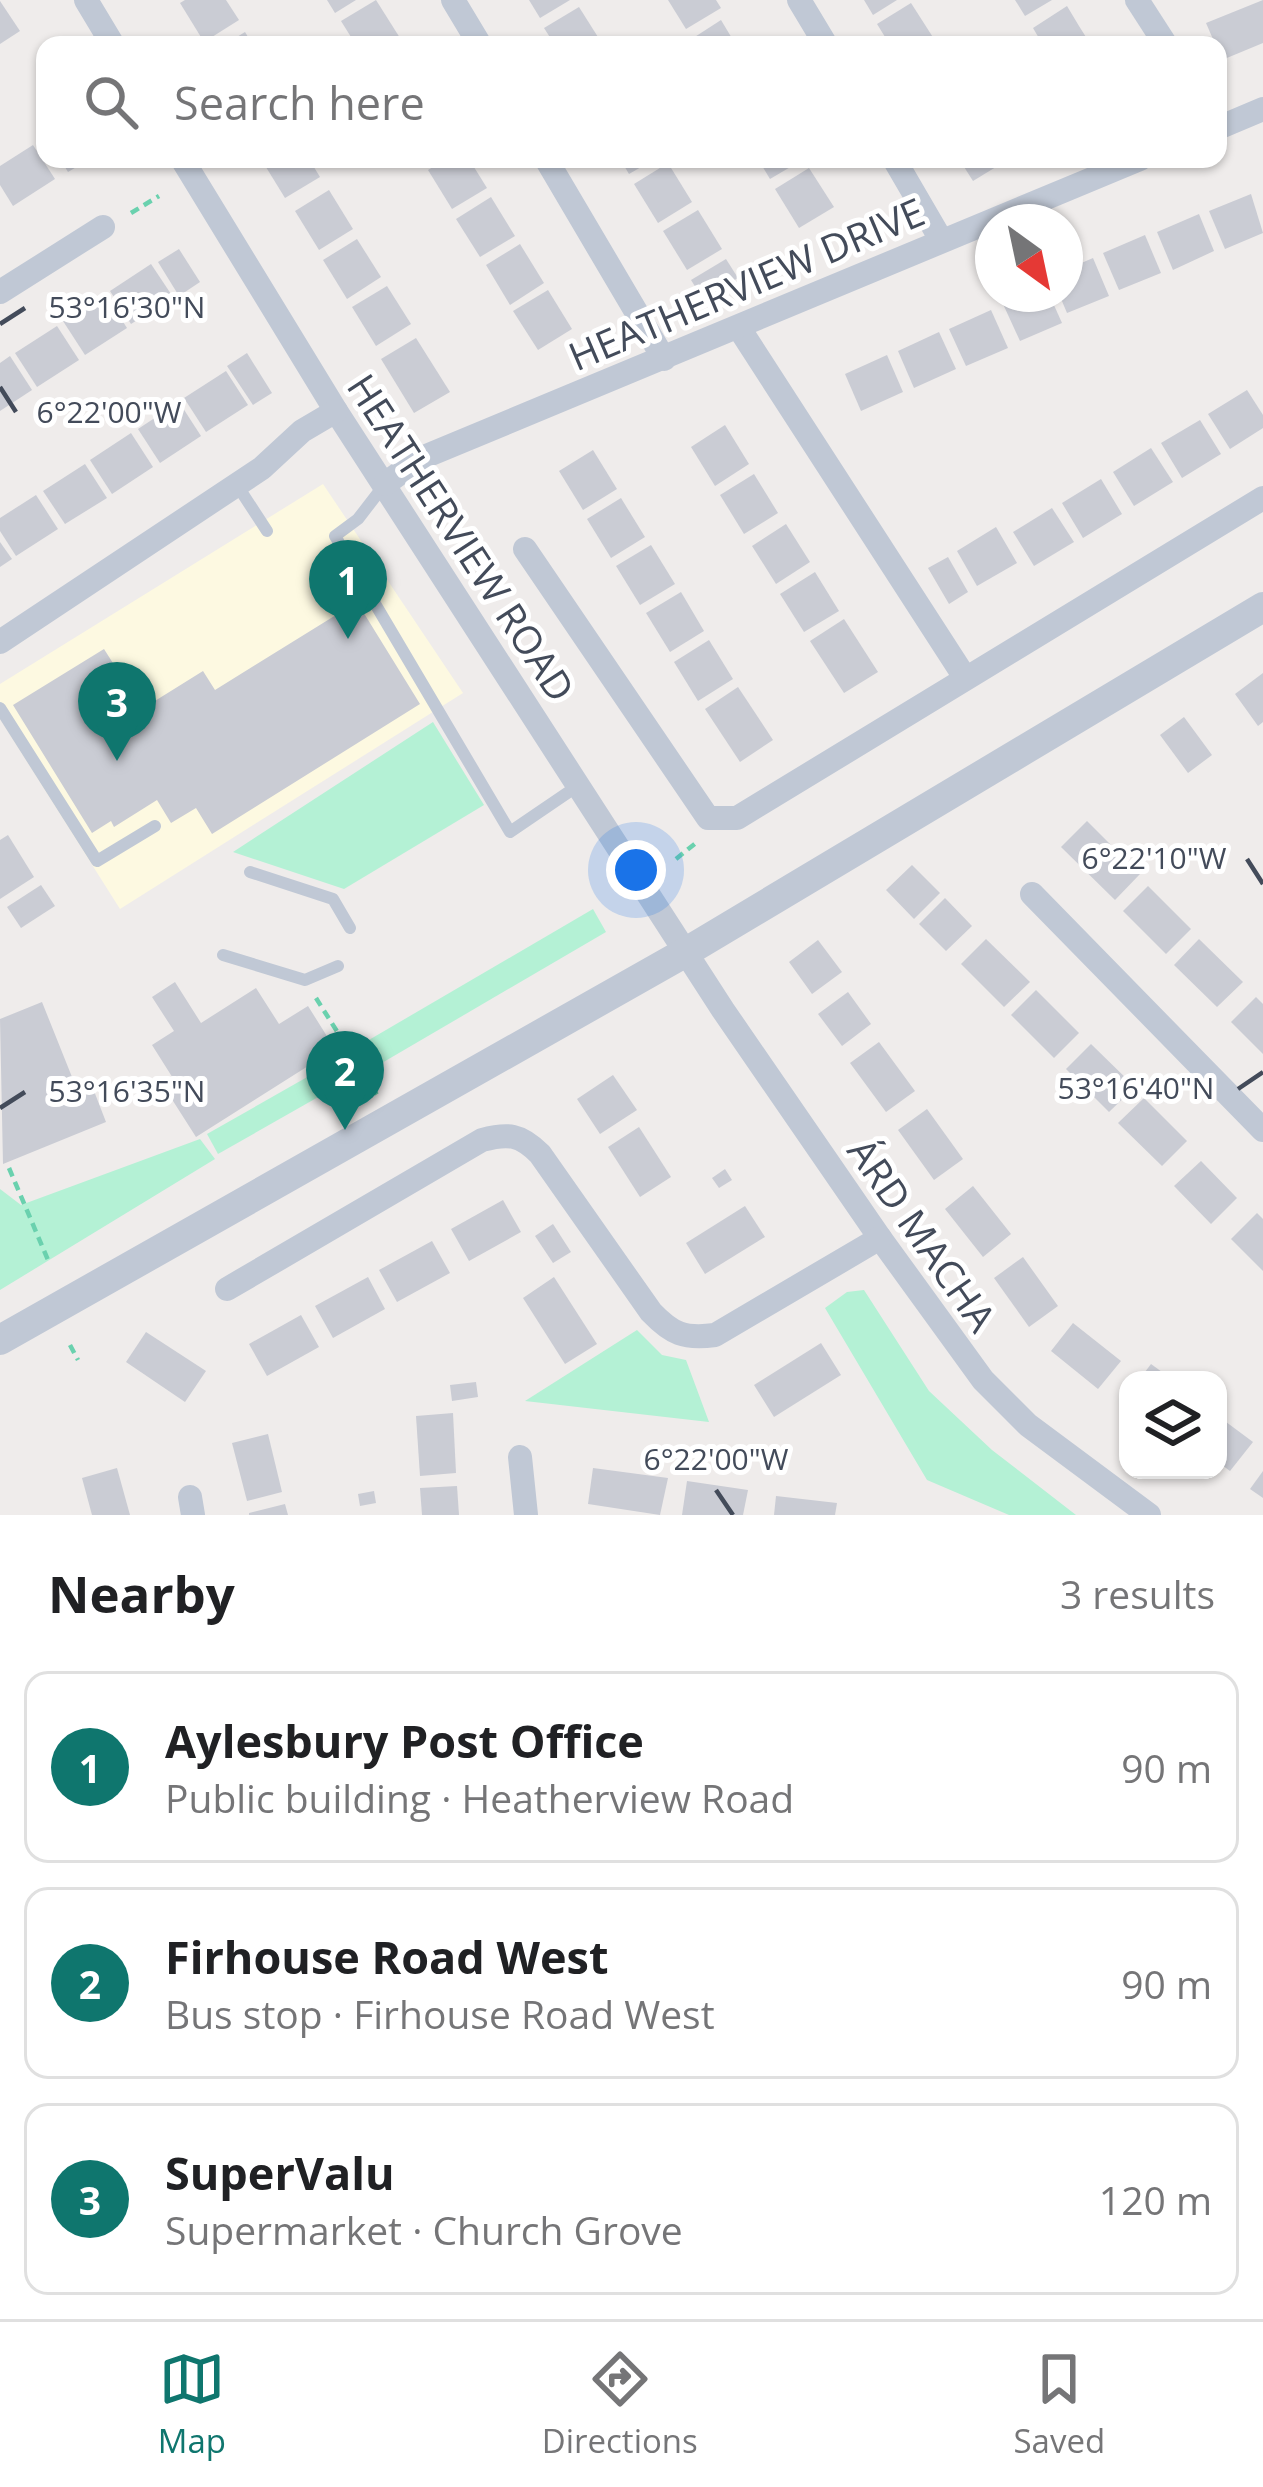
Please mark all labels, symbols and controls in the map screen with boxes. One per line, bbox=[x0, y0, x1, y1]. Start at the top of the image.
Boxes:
search box bbox=[36, 36, 1227, 168]
icon: search bbox=[78, 69, 144, 135]
text: Search here bbox=[174, 72, 425, 133]
street label: HEATHERVIEW DRIVE bbox=[560, 184, 932, 382]
north arrow bbox=[975, 204, 1083, 312]
text: 53°16'30"N bbox=[49, 286, 205, 327]
street label: HEATHERVIEW ROAD bbox=[336, 363, 588, 711]
text: 6°22'00"W bbox=[37, 391, 182, 432]
pin: 1 bbox=[309, 540, 387, 639]
pin: 3 bbox=[78, 662, 156, 761]
text: 6°22'10"W bbox=[1082, 837, 1227, 878]
your location bbox=[606, 840, 666, 900]
pin: 2 bbox=[306, 1031, 384, 1130]
text: 53°16'40"N bbox=[1058, 1067, 1214, 1108]
text: 53°16'35"N bbox=[49, 1070, 205, 1111]
street label: ÁRD MACHA bbox=[837, 1127, 1009, 1342]
map controls bbox=[1119, 1371, 1227, 1479]
button: layers bbox=[1119, 1371, 1227, 1479]
text: 6°22'00"W bbox=[644, 1438, 789, 1479]
text: Nearby bbox=[48, 1558, 235, 1628]
text: 3 results bbox=[1060, 1567, 1215, 1620]
text: Aylesbury Post Office bbox=[165, 1710, 644, 1771]
text: 1 bbox=[79, 1741, 101, 1794]
text: 90 m bbox=[1121, 1741, 1212, 1794]
text: Public building · Heatherview Road bbox=[165, 1771, 794, 1824]
text: Firhouse Road West bbox=[165, 1926, 608, 1987]
text: 2 bbox=[79, 1957, 101, 2010]
text: 90 m bbox=[1121, 1957, 1212, 2010]
text: Bus stop · Firhouse Road West bbox=[165, 1987, 715, 2040]
text: SuperValu bbox=[165, 2142, 395, 2203]
text: 3 bbox=[79, 2173, 101, 2226]
text: 120 m bbox=[1099, 2173, 1212, 2226]
text: Supermarket · Church Grove bbox=[165, 2203, 683, 2256]
tab: Map bbox=[158, 2346, 226, 2463]
tab: Directions bbox=[542, 2346, 698, 2463]
tab: Saved bbox=[1013, 2346, 1105, 2463]

